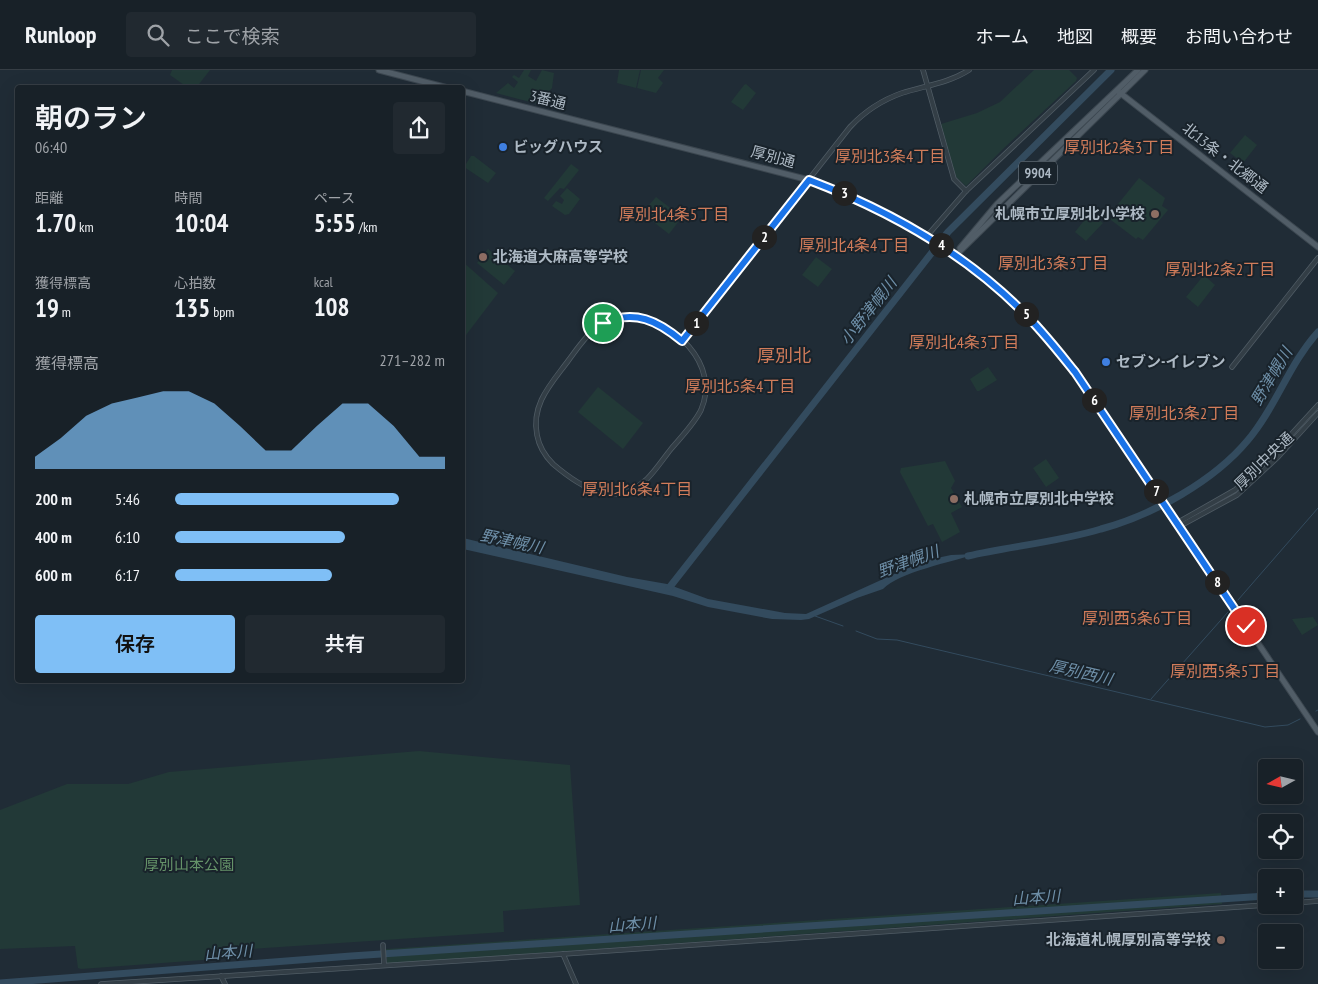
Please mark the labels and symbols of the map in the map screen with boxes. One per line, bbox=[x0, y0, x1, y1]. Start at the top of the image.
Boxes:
street label: 3番通 bbox=[528, 86, 568, 113]
street label: 北13条・北郷通 bbox=[1179, 118, 1272, 197]
place label: ビッグハウス bbox=[513, 137, 603, 156]
district label: 厚別北2条3丁目 bbox=[1064, 137, 1174, 157]
marker: ビッグハウス bbox=[497, 141, 509, 153]
street label: 厚別通 bbox=[749, 142, 797, 172]
district label: 厚別北3条4丁目 bbox=[835, 146, 945, 166]
road number: 9904 bbox=[1019, 162, 1057, 185]
pin: 3 bbox=[832, 180, 856, 206]
district label: 厚別北4条5丁目 bbox=[619, 204, 729, 224]
place label: 札幌市立厚別北小学校 bbox=[995, 204, 1145, 223]
marker: 札幌市立厚別北小学校 bbox=[1149, 208, 1161, 220]
pin: 2 bbox=[752, 224, 776, 250]
pin: 4 bbox=[928, 232, 954, 258]
district label: 厚別北4条4丁目 bbox=[799, 235, 909, 255]
place label: 北海道大麻高等学校 bbox=[493, 247, 628, 266]
marker: 北海道大麻高等学校 bbox=[477, 251, 489, 263]
district label: 厚別北3条3丁目 bbox=[998, 253, 1108, 273]
district label: 厚別北2条2丁目 bbox=[1165, 259, 1275, 279]
water label: 小野津幌川 bbox=[835, 272, 902, 349]
pin bbox=[582, 302, 624, 344]
pin: 5 bbox=[1014, 302, 1038, 326]
pin: 1 bbox=[684, 310, 708, 336]
district label: 厚別北4条3丁目 bbox=[909, 332, 1019, 352]
water label: 野津幌川 bbox=[1246, 342, 1297, 409]
district label: 厚別北 bbox=[757, 344, 811, 367]
place label: セブン-イレブン bbox=[1116, 352, 1225, 371]
marker: セブン-イレブン bbox=[1100, 356, 1112, 368]
district label: 厚別北5条4丁目 bbox=[685, 376, 795, 396]
pin: 6 bbox=[1082, 388, 1106, 412]
district label: 厚別北3条2丁目 bbox=[1129, 403, 1239, 423]
street label: 厚別中央通 bbox=[1230, 428, 1297, 494]
pin: 7 bbox=[1144, 478, 1168, 504]
district label: 厚別北6条4丁目 bbox=[582, 479, 692, 499]
place label: 札幌市立厚別北中学校 bbox=[964, 489, 1114, 508]
marker: 札幌市立厚別北中学校 bbox=[948, 493, 960, 505]
water label: 野津幌川 bbox=[479, 525, 547, 558]
water label: 野津幌川 bbox=[875, 540, 943, 581]
pin: 8 bbox=[1204, 570, 1230, 594]
pin bbox=[1225, 605, 1267, 647]
district label: 厚別西5条6丁目 bbox=[1082, 608, 1192, 628]
water label: 厚別西川 bbox=[1048, 655, 1116, 689]
district label: 厚別西5条5丁目 bbox=[1170, 661, 1280, 681]
north arrow bbox=[1258, 759, 1302, 804]
park label: 厚別山本公園 bbox=[144, 855, 234, 874]
water label: 山本川 bbox=[1011, 885, 1063, 909]
water label: 山本川 bbox=[607, 912, 659, 936]
place label: 北海道札幌厚別高等学校 bbox=[1046, 930, 1211, 949]
marker: 北海道札幌厚別高等学校 bbox=[1215, 934, 1227, 946]
water label: 山本川 bbox=[203, 940, 255, 964]

